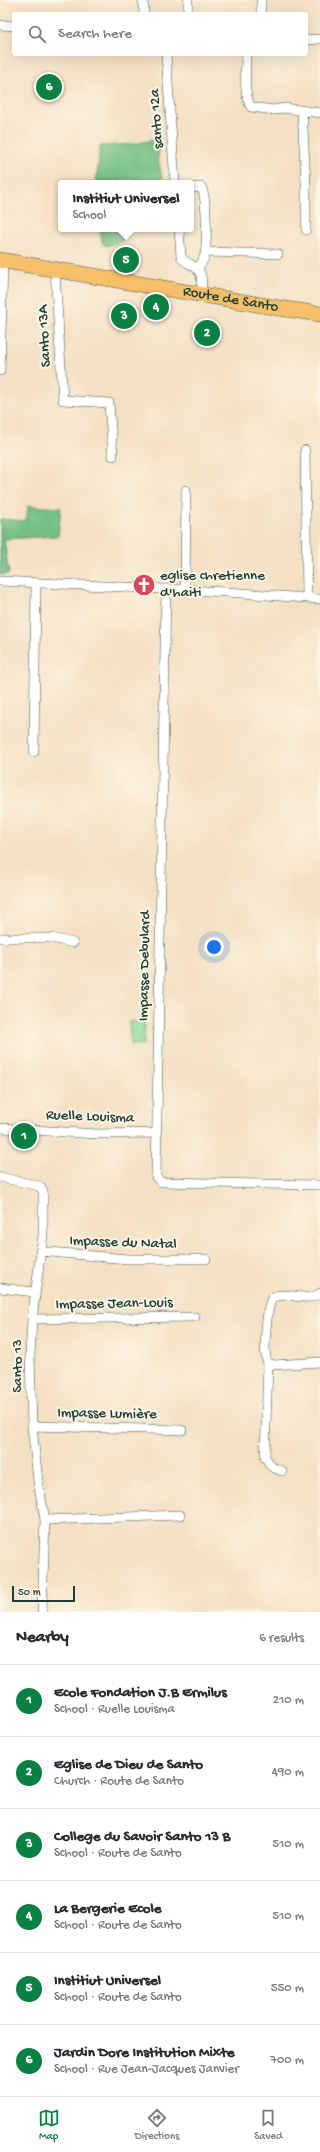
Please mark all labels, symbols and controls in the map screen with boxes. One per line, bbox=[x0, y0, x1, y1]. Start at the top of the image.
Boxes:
search box bbox=[12, 12, 308, 56]
icon: search bbox=[26, 23, 48, 45]
text: Search here bbox=[58, 25, 132, 43]
pin: 6 bbox=[36, 72, 62, 102]
street label: santo 12a bbox=[146, 88, 168, 150]
popup bbox=[58, 180, 194, 232]
text: Institiut Universel bbox=[73, 190, 180, 208]
text: School bbox=[73, 208, 106, 223]
pin: 5 bbox=[113, 245, 139, 275]
street label: Route de Santo bbox=[181, 283, 280, 317]
pin: 4 bbox=[143, 292, 169, 322]
pin: 3 bbox=[111, 301, 137, 331]
street label: Santo 13A bbox=[34, 303, 56, 368]
pin: 2 bbox=[194, 318, 220, 348]
place label: eglise chretienne d'haiti bbox=[160, 567, 265, 602]
church icon: eglise chretienne d'haiti bbox=[131, 572, 157, 598]
street label: Impasse Debulard bbox=[135, 909, 155, 1021]
your location bbox=[204, 937, 224, 957]
street label: Ruelle Louisma bbox=[45, 1106, 135, 1128]
pin: 1 bbox=[11, 1121, 37, 1151]
street label: Impasse du Natal bbox=[69, 1232, 177, 1254]
street label: Impasse Jean-Louis bbox=[55, 1294, 173, 1314]
street label: Santo 13 bbox=[9, 1339, 27, 1393]
street label: Impasse Lumière bbox=[57, 1404, 157, 1424]
scale bar bbox=[12, 1584, 75, 1603]
text: 50 m bbox=[18, 1587, 40, 1599]
text: Nearby bbox=[16, 1628, 69, 1648]
text: 6 results bbox=[259, 1631, 304, 1646]
text: Ecole Fondation J.B Ermilus bbox=[54, 1684, 227, 1702]
text: 1 bbox=[26, 1693, 32, 1708]
text: 210 m bbox=[273, 1693, 304, 1708]
text: School · Ruelle Louisma bbox=[54, 1702, 175, 1717]
text: Eglise de Dieu de Santo bbox=[54, 1756, 203, 1774]
text: 2 bbox=[26, 1765, 32, 1780]
text: 490 m bbox=[272, 1765, 304, 1780]
text: Church · Route de Santo bbox=[54, 1774, 184, 1789]
text: College du Savoir Santo 13 B bbox=[54, 1828, 230, 1846]
text: 3 bbox=[26, 1837, 32, 1852]
text: 510 m bbox=[272, 1837, 304, 1852]
text: School · Route de Santo bbox=[54, 1846, 182, 1861]
text: La Bergerie Ecole bbox=[54, 1900, 162, 1918]
text: 4 bbox=[26, 1909, 32, 1924]
text: 510 m bbox=[272, 1909, 304, 1924]
text: School · Route de Santo bbox=[54, 1918, 182, 1933]
text: Institiut Universel bbox=[54, 1972, 161, 1990]
text: 5 bbox=[26, 1981, 32, 1996]
text: 550 m bbox=[271, 1981, 304, 1996]
text: School · Route de Santo bbox=[54, 1990, 182, 2005]
text: Jardin Dore Institution Mixte bbox=[54, 2044, 235, 2062]
text: 6 bbox=[26, 2053, 32, 2068]
text: 700 m bbox=[270, 2053, 304, 2068]
text: School · Rue Jean-Jacques Janvier bbox=[54, 2062, 239, 2077]
tab: Map bbox=[38, 2107, 60, 2143]
tab: Directions bbox=[135, 2107, 179, 2143]
tab: Saved bbox=[254, 2107, 282, 2143]

